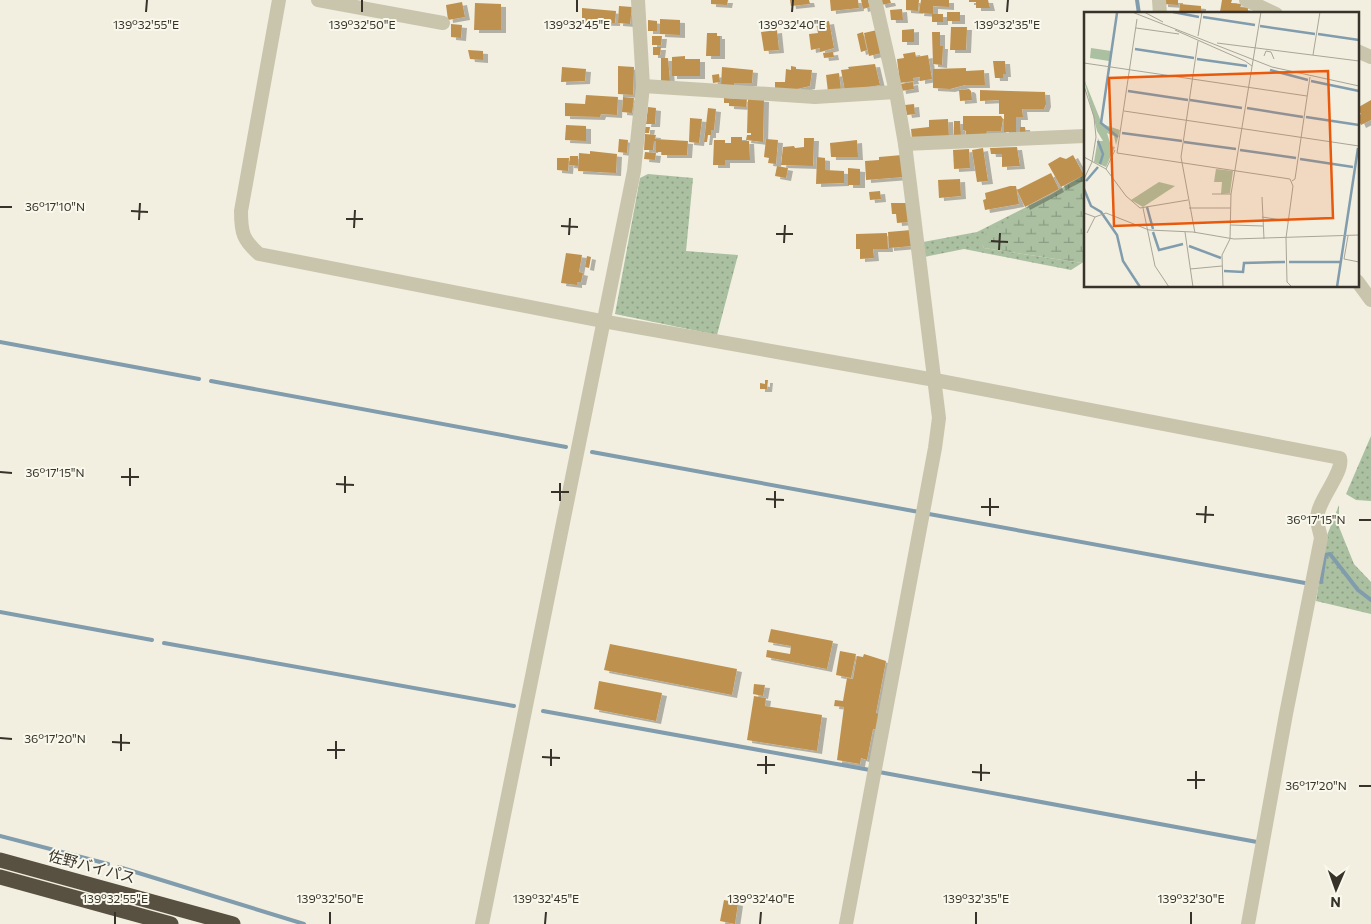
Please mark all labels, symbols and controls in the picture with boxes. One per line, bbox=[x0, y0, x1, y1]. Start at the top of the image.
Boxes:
inset map bbox=[1084, 12, 1358, 288]
text: 139°32'55"E bbox=[113, 17, 179, 31]
text: 139°32'50"E bbox=[328, 17, 396, 31]
text: 139°32'45"E bbox=[544, 17, 610, 31]
text: 139°32'40"E bbox=[758, 17, 826, 31]
text: 139°32'35"E bbox=[974, 17, 1040, 31]
text: 36°17'10"N bbox=[25, 199, 85, 213]
text: 36°17'15"N bbox=[25, 465, 85, 479]
text: 36°17'15"N bbox=[1286, 512, 1346, 526]
text: 36°17'20"N bbox=[24, 731, 86, 745]
text: 36°17'20"N bbox=[1285, 778, 1347, 792]
street label: 佐野バイパス bbox=[46, 846, 138, 886]
north arrow bbox=[1311, 864, 1361, 914]
text: 139°32'55"E bbox=[82, 891, 148, 905]
text: 139°32'50"E bbox=[296, 891, 364, 905]
text: 139°32'45"E bbox=[513, 891, 579, 905]
text: 139°32'40"E bbox=[727, 891, 795, 905]
text: 139°32'35"E bbox=[943, 891, 1009, 905]
text: 139°32'30"E bbox=[1157, 891, 1225, 905]
text: N bbox=[1330, 894, 1341, 911]

